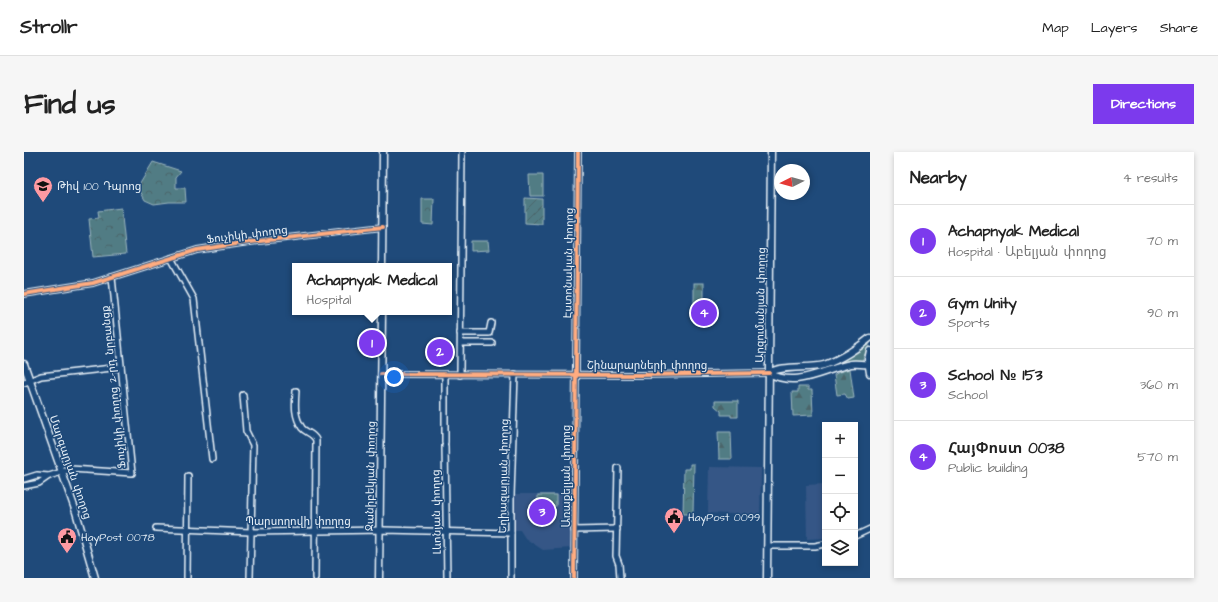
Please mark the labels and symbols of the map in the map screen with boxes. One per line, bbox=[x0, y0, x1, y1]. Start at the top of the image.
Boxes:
north arrow bbox=[774, 164, 810, 200]
school or university icon: Թիվ 100 Դպրոց bbox=[32, 175, 54, 203]
place label: Թիվ 100 Դպրոց bbox=[57, 179, 141, 194]
street label: Էստոնական փողոց bbox=[560, 207, 577, 319]
street label: Ֆուչիկի փողոց bbox=[206, 222, 289, 247]
street label: Արզումանյան փողոց bbox=[752, 247, 769, 363]
pin: 4 bbox=[691, 298, 717, 328]
street label: Ֆուչիկի փողոց 2-րդ նրբանցք bbox=[97, 305, 130, 469]
pin: 1 bbox=[359, 328, 385, 358]
pin: 2 bbox=[427, 337, 453, 367]
street label: Շինարարների փողոց bbox=[587, 358, 707, 373]
your location bbox=[384, 367, 404, 387]
street label: Մարգարյան փողոց bbox=[46, 413, 95, 521]
street label: Եղիազարյան փողոց bbox=[495, 418, 512, 534]
street label: Ջանիբեկյան փողոց bbox=[362, 421, 379, 531]
street label: Առաքելյան փողոց bbox=[559, 425, 574, 527]
street label: Լևոնյան փողոց bbox=[428, 469, 445, 555]
pin: 3 bbox=[529, 497, 555, 527]
public building icon: HayPost 0099 bbox=[663, 506, 685, 534]
place label: HayPost 0099 bbox=[688, 510, 760, 526]
street label: Պարսողովի փողոց bbox=[245, 514, 351, 529]
public building icon: HayPost 0078 bbox=[56, 526, 78, 554]
place label: HayPost 0078 bbox=[81, 530, 155, 546]

